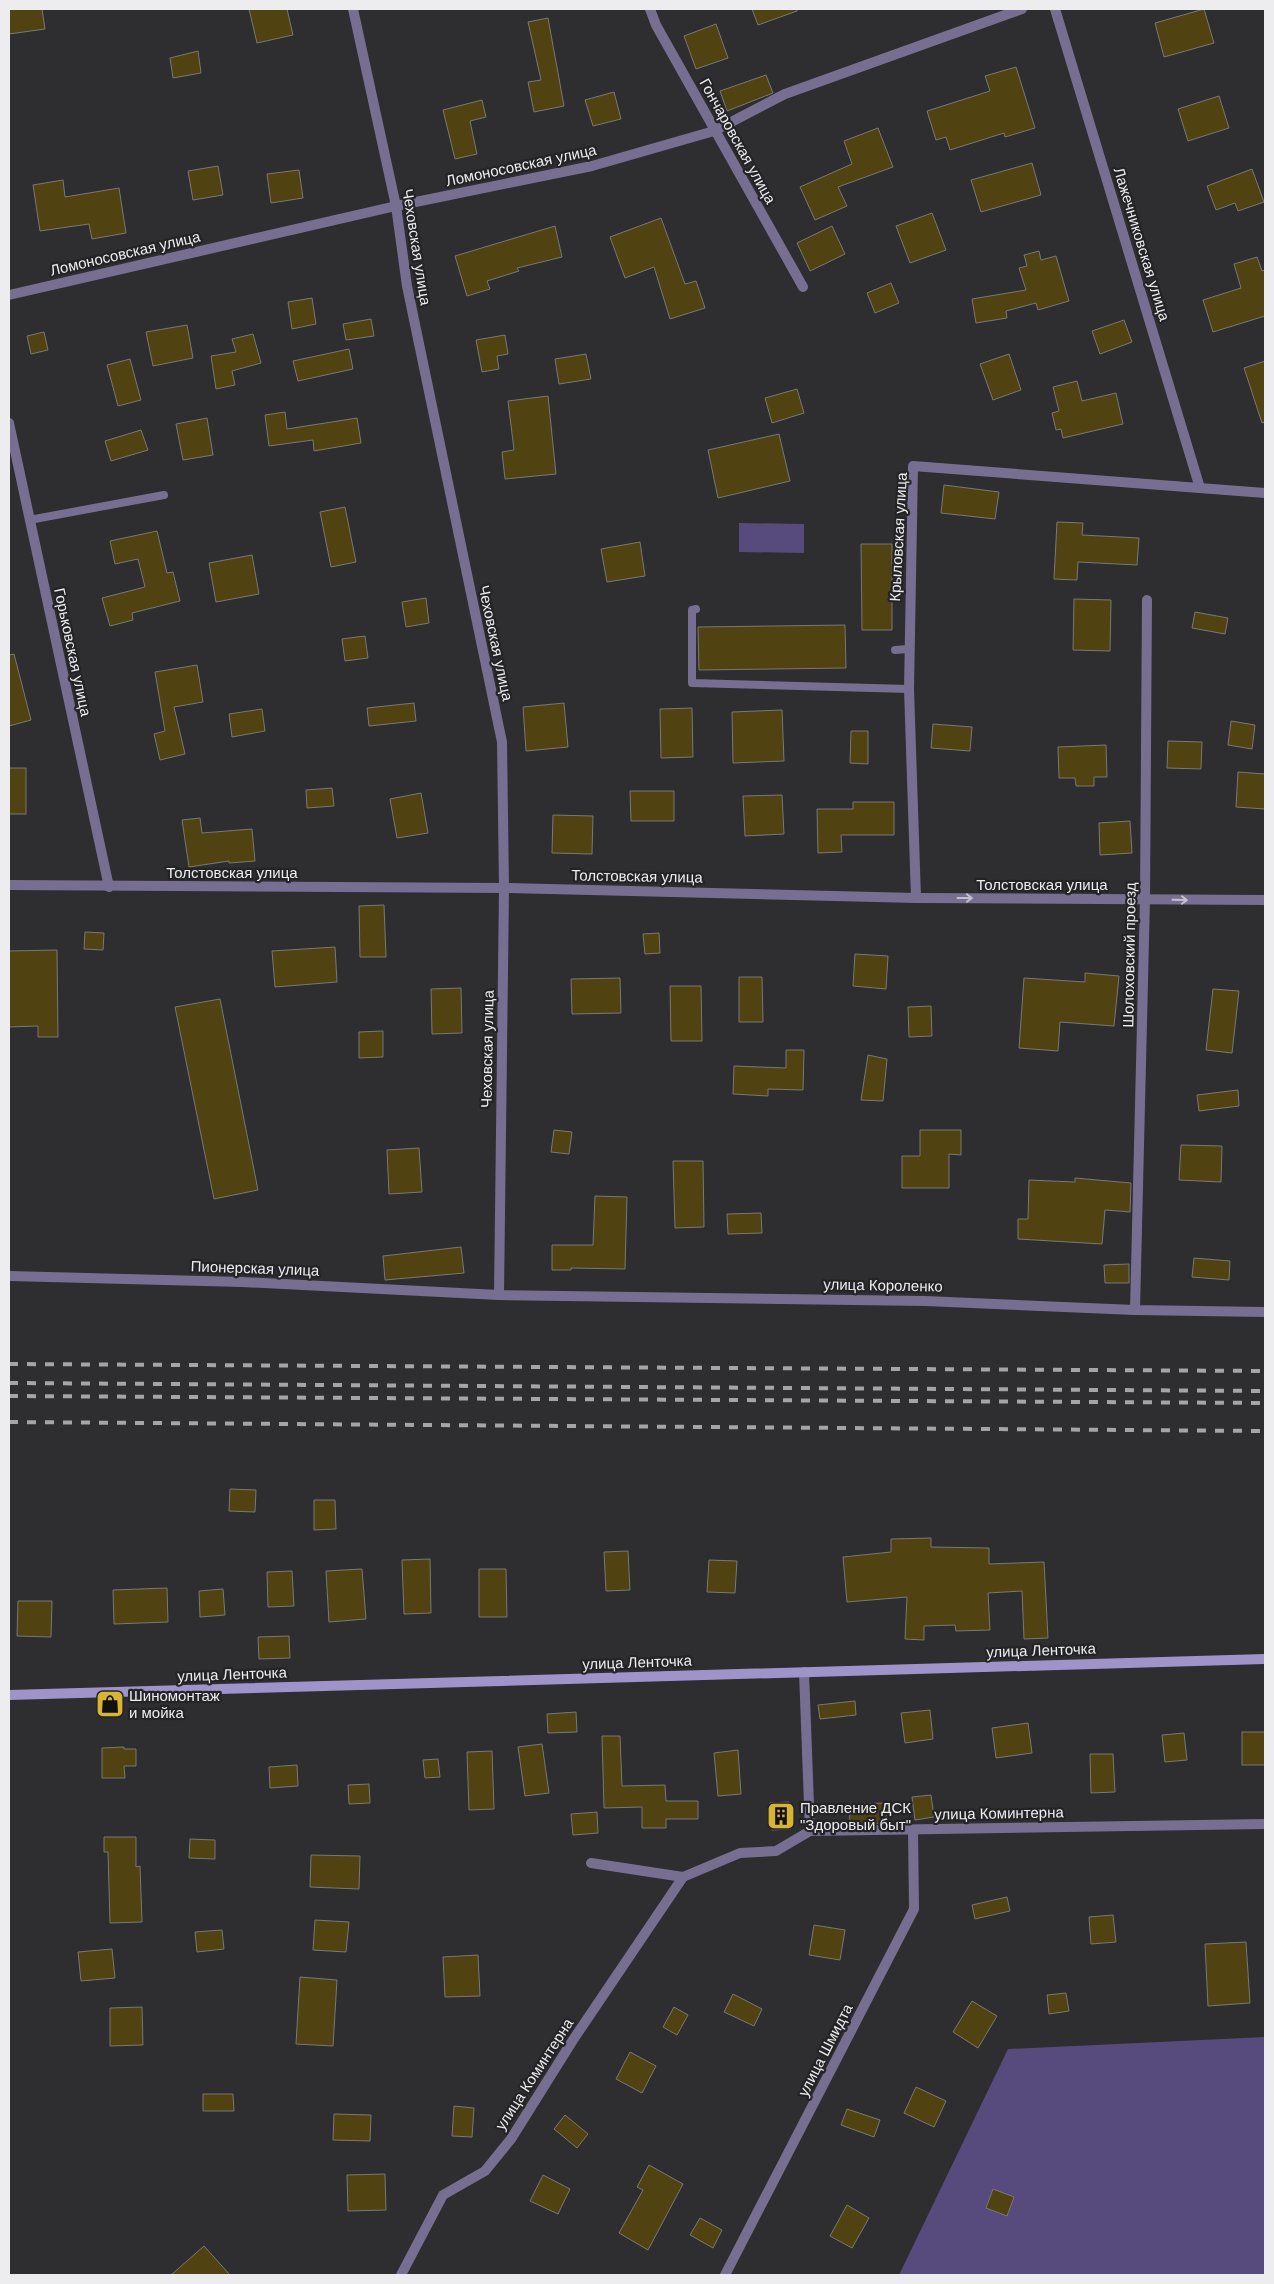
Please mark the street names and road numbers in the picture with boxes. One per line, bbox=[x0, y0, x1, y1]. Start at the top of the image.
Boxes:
street label: Гончаровская улица bbox=[696, 75, 780, 207]
street label: Ломоносовская улица bbox=[444, 141, 598, 189]
street label: Лажечниковская улица bbox=[1111, 165, 1174, 323]
street label: Чеховская улица bbox=[399, 188, 435, 307]
street label: Ломоносовская улица bbox=[48, 227, 202, 279]
street label: Крыловская улица bbox=[886, 471, 910, 602]
street label: Чеховская улица bbox=[475, 584, 517, 703]
street label: Горьковская улица bbox=[51, 586, 95, 718]
street label: Толстовская улица bbox=[166, 864, 298, 881]
street label: Толстовская улица bbox=[571, 866, 703, 886]
street label: Толстовская улица bbox=[976, 876, 1108, 893]
street label: Шолоховский проезд bbox=[1119, 882, 1139, 1028]
street label: Чеховская улица bbox=[477, 989, 497, 1108]
street label: Пионерская улица bbox=[190, 1257, 320, 1279]
street label: улица Короленко bbox=[823, 1275, 943, 1295]
street label: улица Ленточка bbox=[986, 1640, 1097, 1660]
street label: улица Ленточка bbox=[582, 1652, 693, 1672]
street label: улица Ленточка bbox=[177, 1664, 288, 1684]
street label: улица Коминтерна bbox=[934, 1803, 1065, 1823]
street label: улица Шмидта bbox=[794, 2000, 856, 2099]
street label: улица Коминтерна bbox=[492, 2015, 577, 2133]

